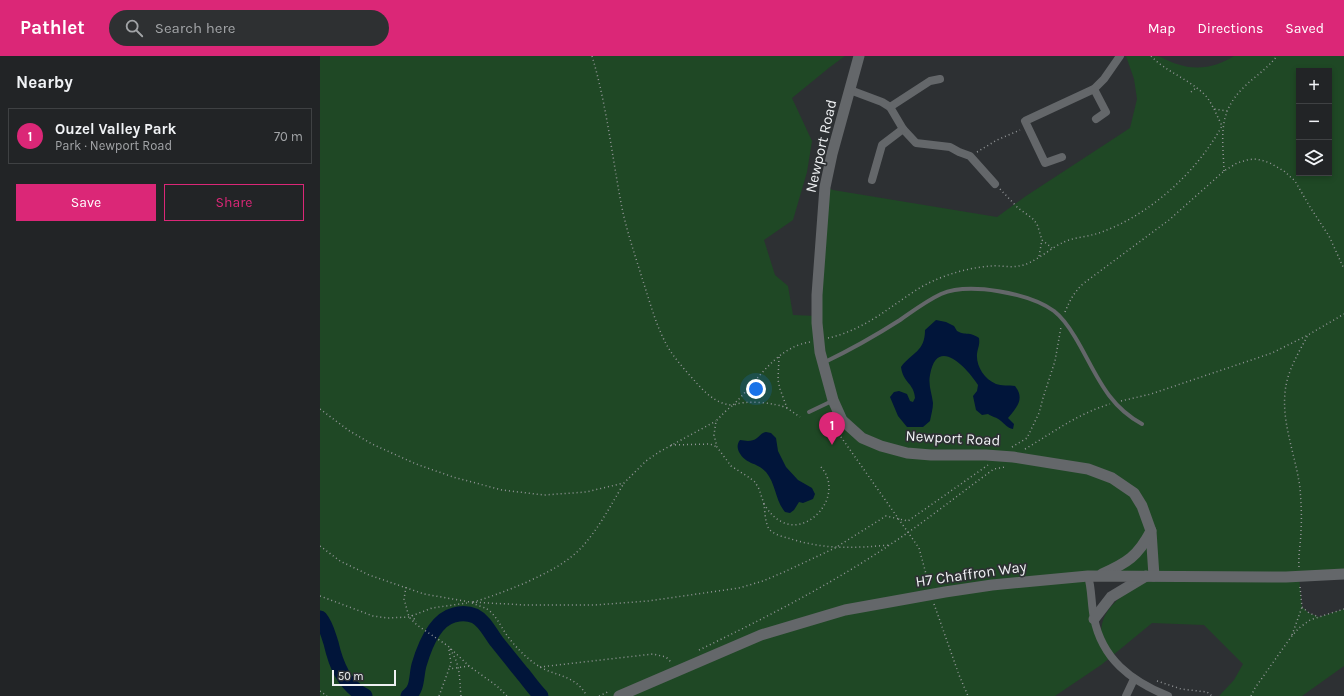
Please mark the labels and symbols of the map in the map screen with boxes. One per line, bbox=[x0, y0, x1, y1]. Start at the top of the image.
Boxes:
street label: Newport Road bbox=[802, 98, 840, 194]
your location bbox=[746, 379, 766, 399]
pin: 1 bbox=[819, 412, 845, 445]
street label: Newport Road bbox=[905, 427, 1001, 449]
street label: H7 Chaffron Way bbox=[914, 557, 1028, 591]
scale bar bbox=[332, 668, 396, 687]

